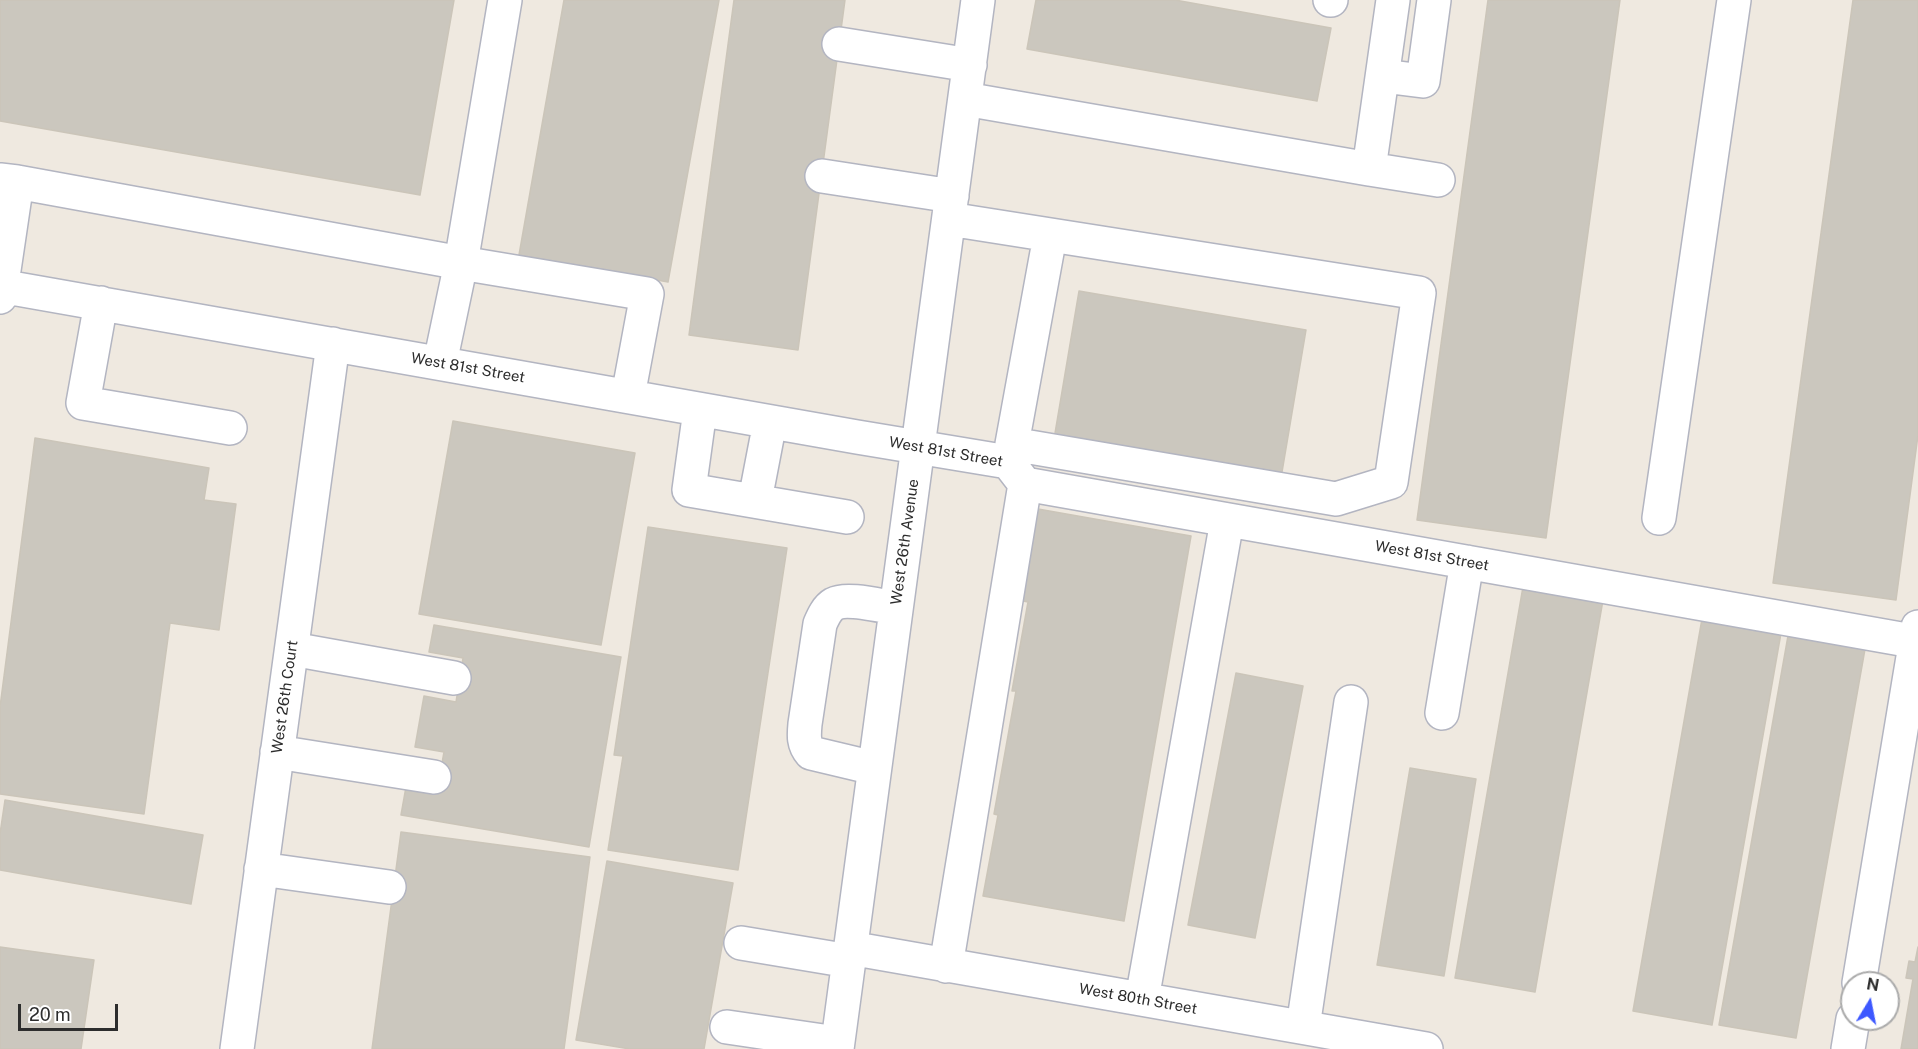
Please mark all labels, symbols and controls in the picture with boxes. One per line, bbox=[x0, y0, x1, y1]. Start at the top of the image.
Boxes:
street label: West 81st Street bbox=[410, 349, 526, 387]
street label: West 81st Street bbox=[888, 433, 1004, 471]
street label: West 26th Avenue bbox=[887, 478, 923, 606]
street label: West 81st Street bbox=[1374, 537, 1490, 575]
street label: West 26th Court bbox=[268, 639, 302, 755]
north arrow bbox=[1840, 971, 1900, 1031]
text: N bbox=[1865, 974, 1881, 995]
street label: West 80th Street bbox=[1077, 980, 1199, 1018]
scale bar bbox=[21, 992, 122, 1030]
text: 20 m bbox=[29, 1004, 71, 1025]

